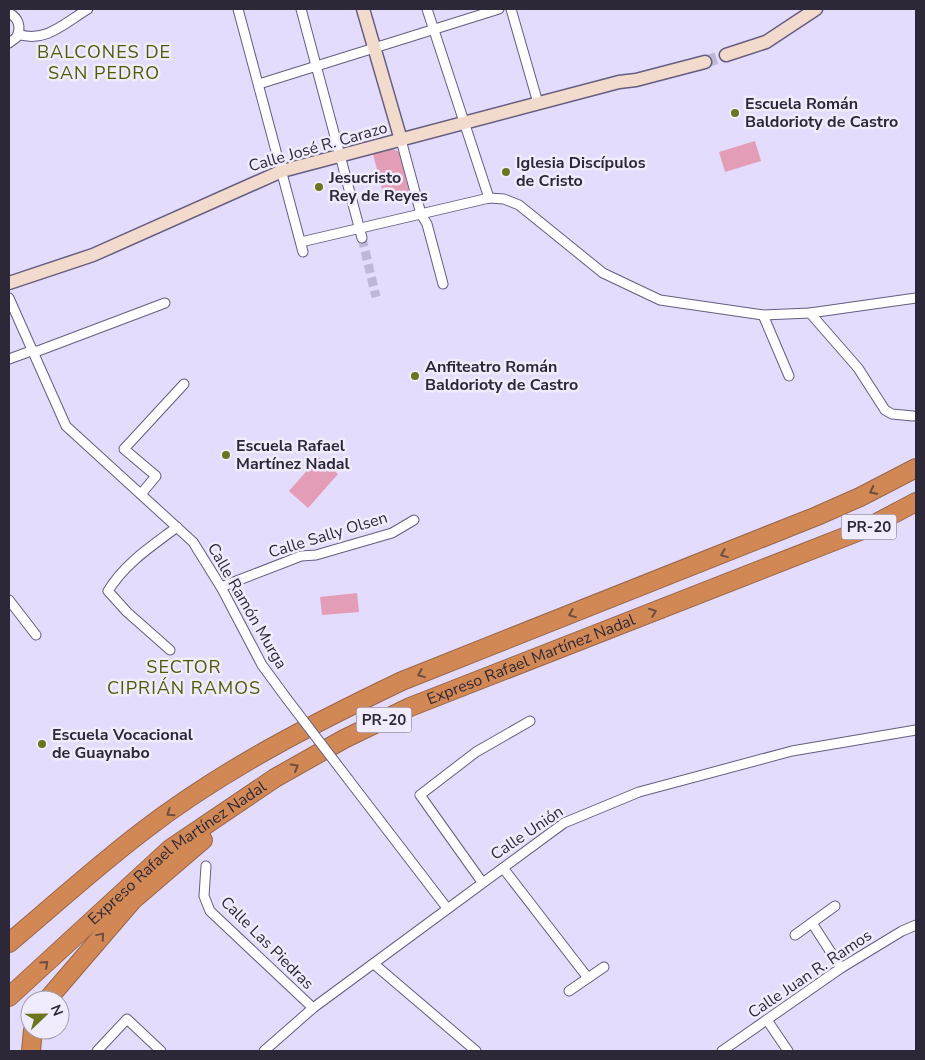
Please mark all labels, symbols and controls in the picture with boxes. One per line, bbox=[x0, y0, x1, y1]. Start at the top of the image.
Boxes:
district label: BALCONES DE SAN PEDRO bbox=[37, 40, 171, 85]
place label: Escuela Román Baldorioty de Castro bbox=[745, 93, 898, 133]
marker: Escuela Román Baldorioty de Castro bbox=[729, 107, 741, 119]
street label: Calle José R. Carazo bbox=[246, 117, 390, 177]
place label: Iglesia Discípulos de Cristo bbox=[516, 152, 646, 192]
marker: Iglesia Discípulos de Cristo bbox=[500, 166, 512, 178]
place label: Jesucristo Rey de Reyes bbox=[328, 167, 428, 207]
marker: Jesucristo Rey de Reyes bbox=[313, 181, 325, 193]
place label: Anfiteatro Román Baldorioty de Castro bbox=[425, 356, 578, 396]
marker: Anfiteatro Román Baldorioty de Castro bbox=[409, 370, 421, 382]
place label: Escuela Rafael Martínez Nadal bbox=[236, 435, 350, 475]
marker: Escuela Rafael Martínez Nadal bbox=[220, 449, 232, 461]
one-way arrow bbox=[869, 485, 878, 495]
street label: Calle Sally Olsen bbox=[266, 506, 390, 564]
road number: PR-20 bbox=[842, 514, 896, 540]
street label: Calle Ramón Murga bbox=[202, 539, 292, 673]
one-way arrow bbox=[720, 548, 728, 558]
one-way arrow bbox=[569, 608, 577, 618]
one-way arrow bbox=[648, 608, 657, 618]
street label: Expreso Rafael Martínez Nadal bbox=[424, 609, 639, 710]
district label: SECTOR CIPRIÁN RAMOS bbox=[107, 655, 261, 700]
one-way arrow bbox=[418, 668, 426, 678]
road number: PR-20 bbox=[356, 708, 412, 732]
place label: Escuela Vocacional de Guaynabo bbox=[52, 724, 193, 764]
marker: Escuela Vocacional de Guaynabo bbox=[36, 738, 48, 750]
one-way arrow bbox=[290, 763, 299, 773]
street label: Expreso Rafael Martínez Nadal bbox=[83, 776, 271, 930]
street label: Calle Unión bbox=[486, 801, 568, 865]
one-way arrow bbox=[166, 807, 176, 816]
street label: Calle Las Piedras bbox=[216, 892, 318, 994]
street label: Calle Juan R. Ramos bbox=[744, 924, 876, 1024]
one-way arrow bbox=[95, 933, 104, 942]
one-way arrow bbox=[39, 961, 48, 970]
north arrow bbox=[20, 990, 70, 1040]
text: N bbox=[46, 1002, 67, 1019]

